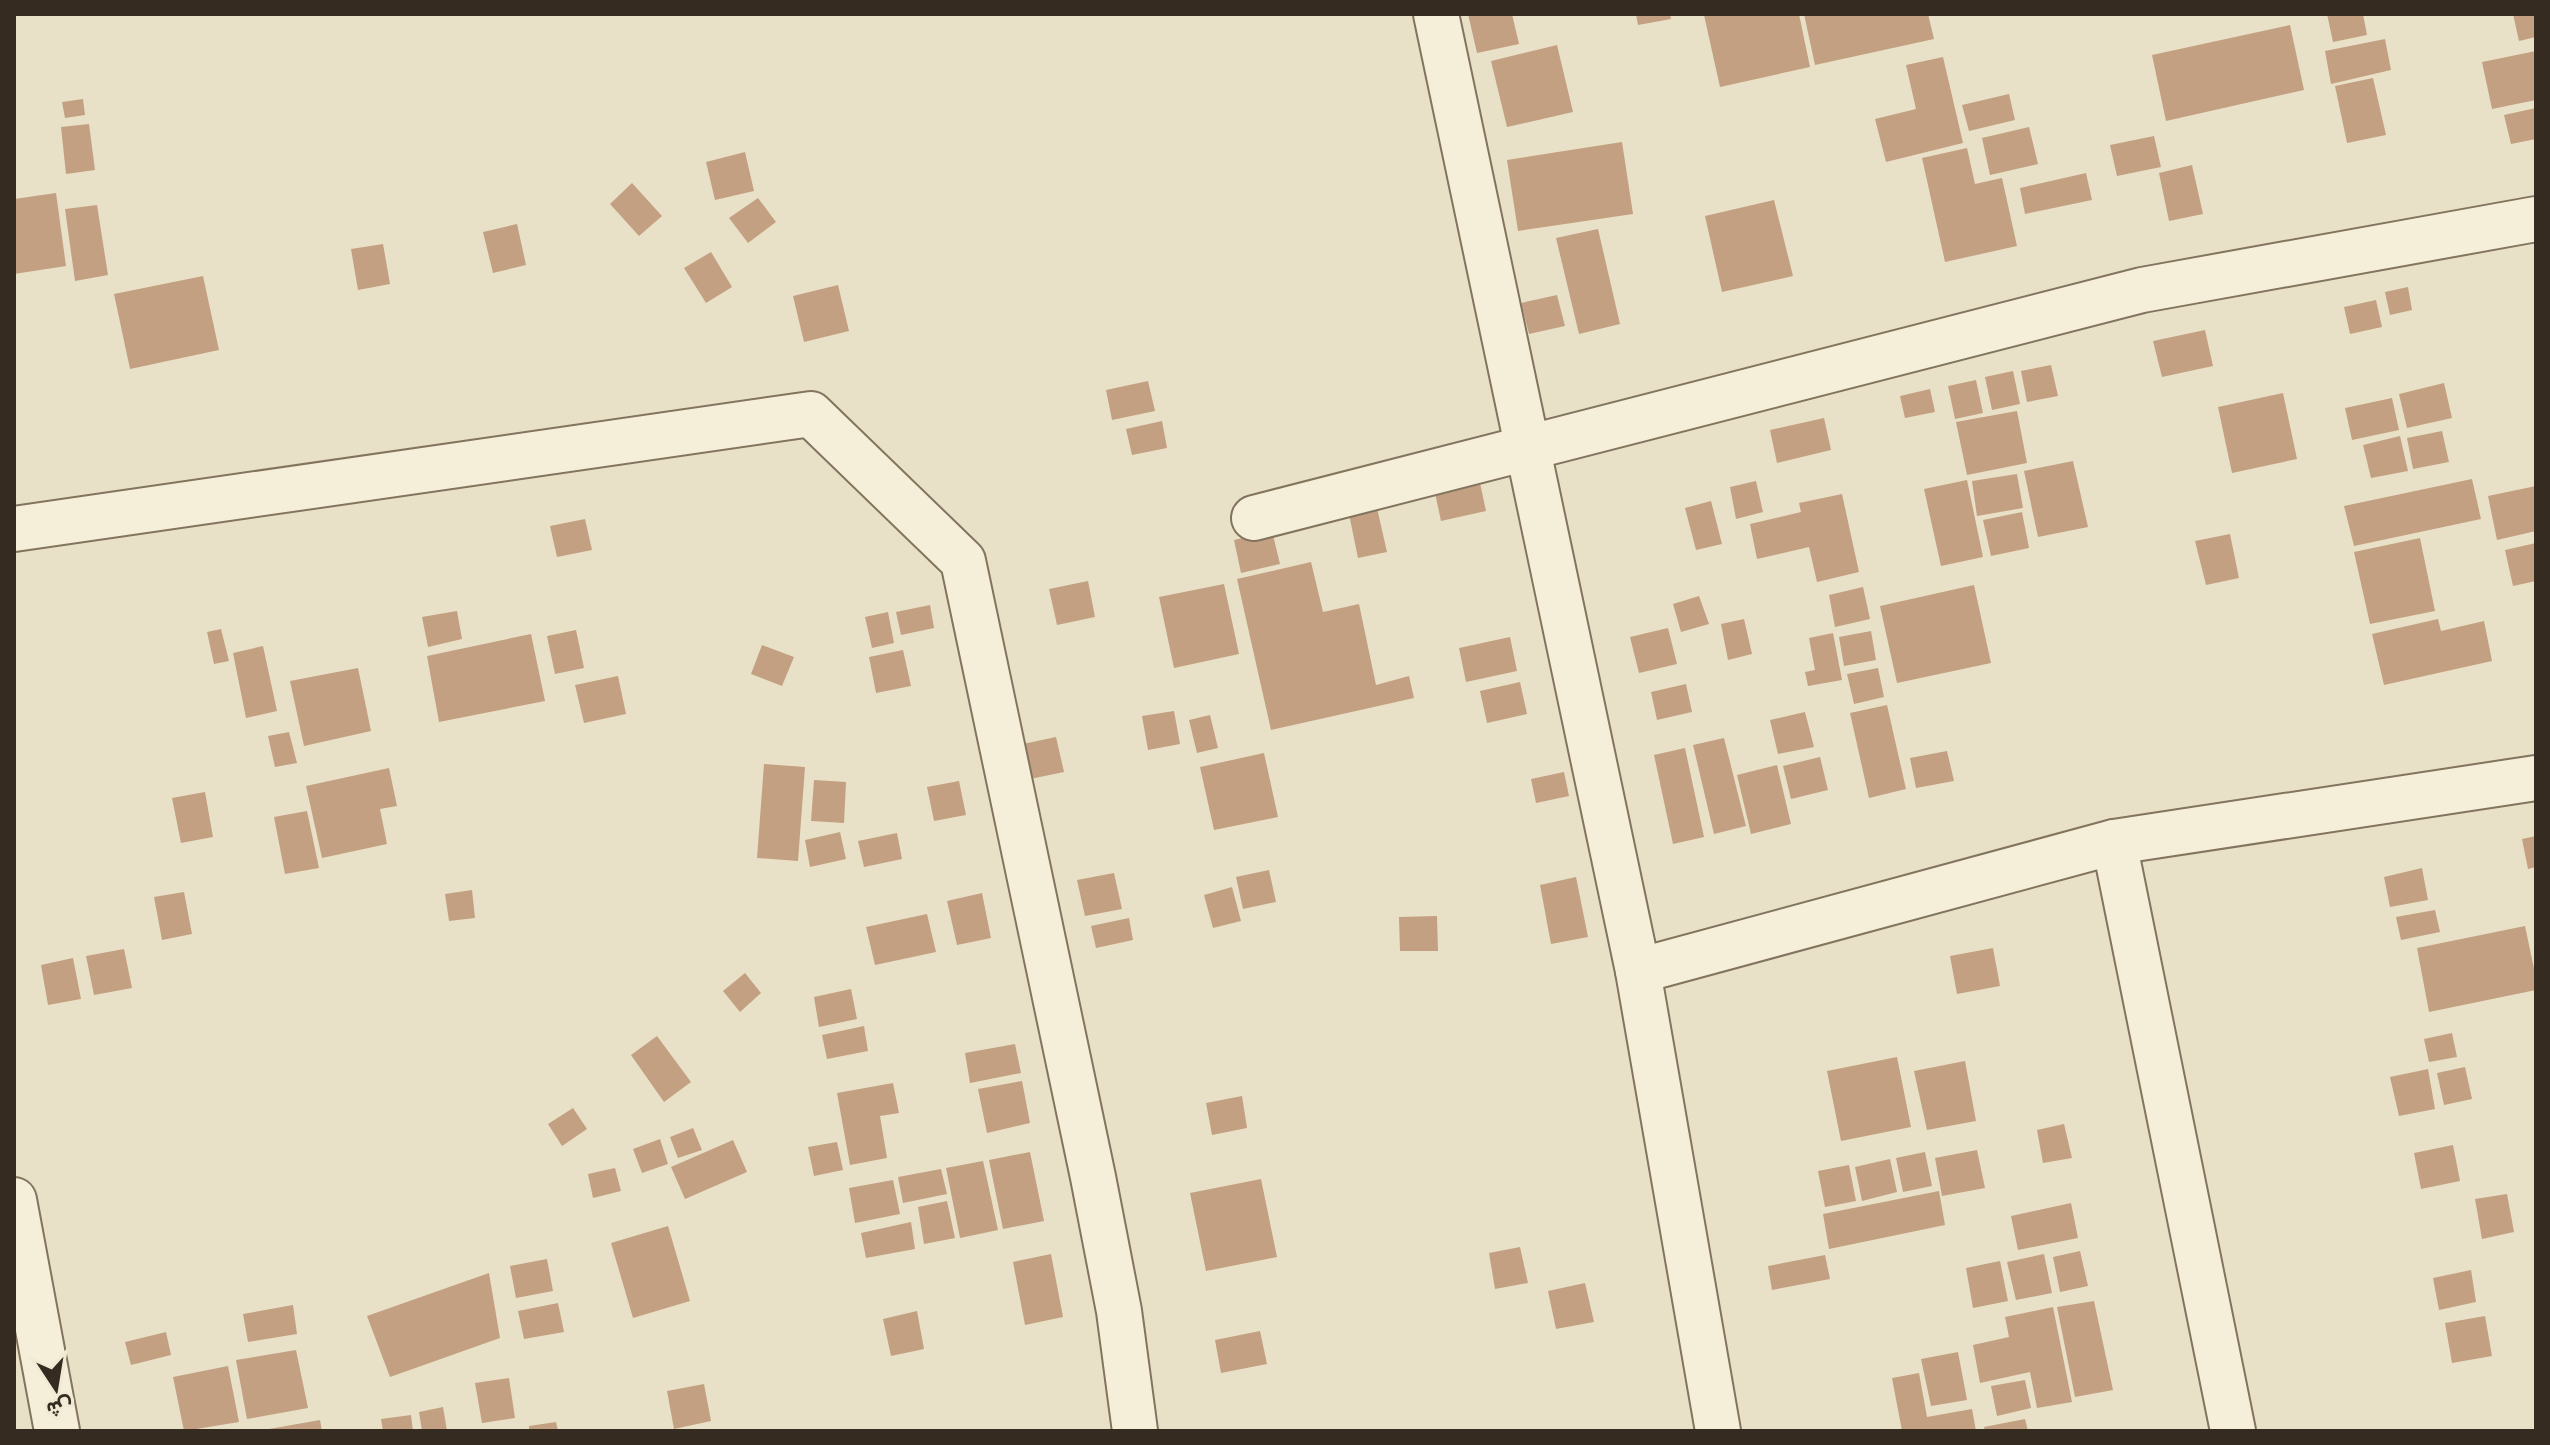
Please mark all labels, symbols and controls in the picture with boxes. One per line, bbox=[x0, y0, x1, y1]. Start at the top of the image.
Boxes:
north arrow bbox=[16, 1349, 96, 1429]
text: ش bbox=[44, 1392, 76, 1424]

